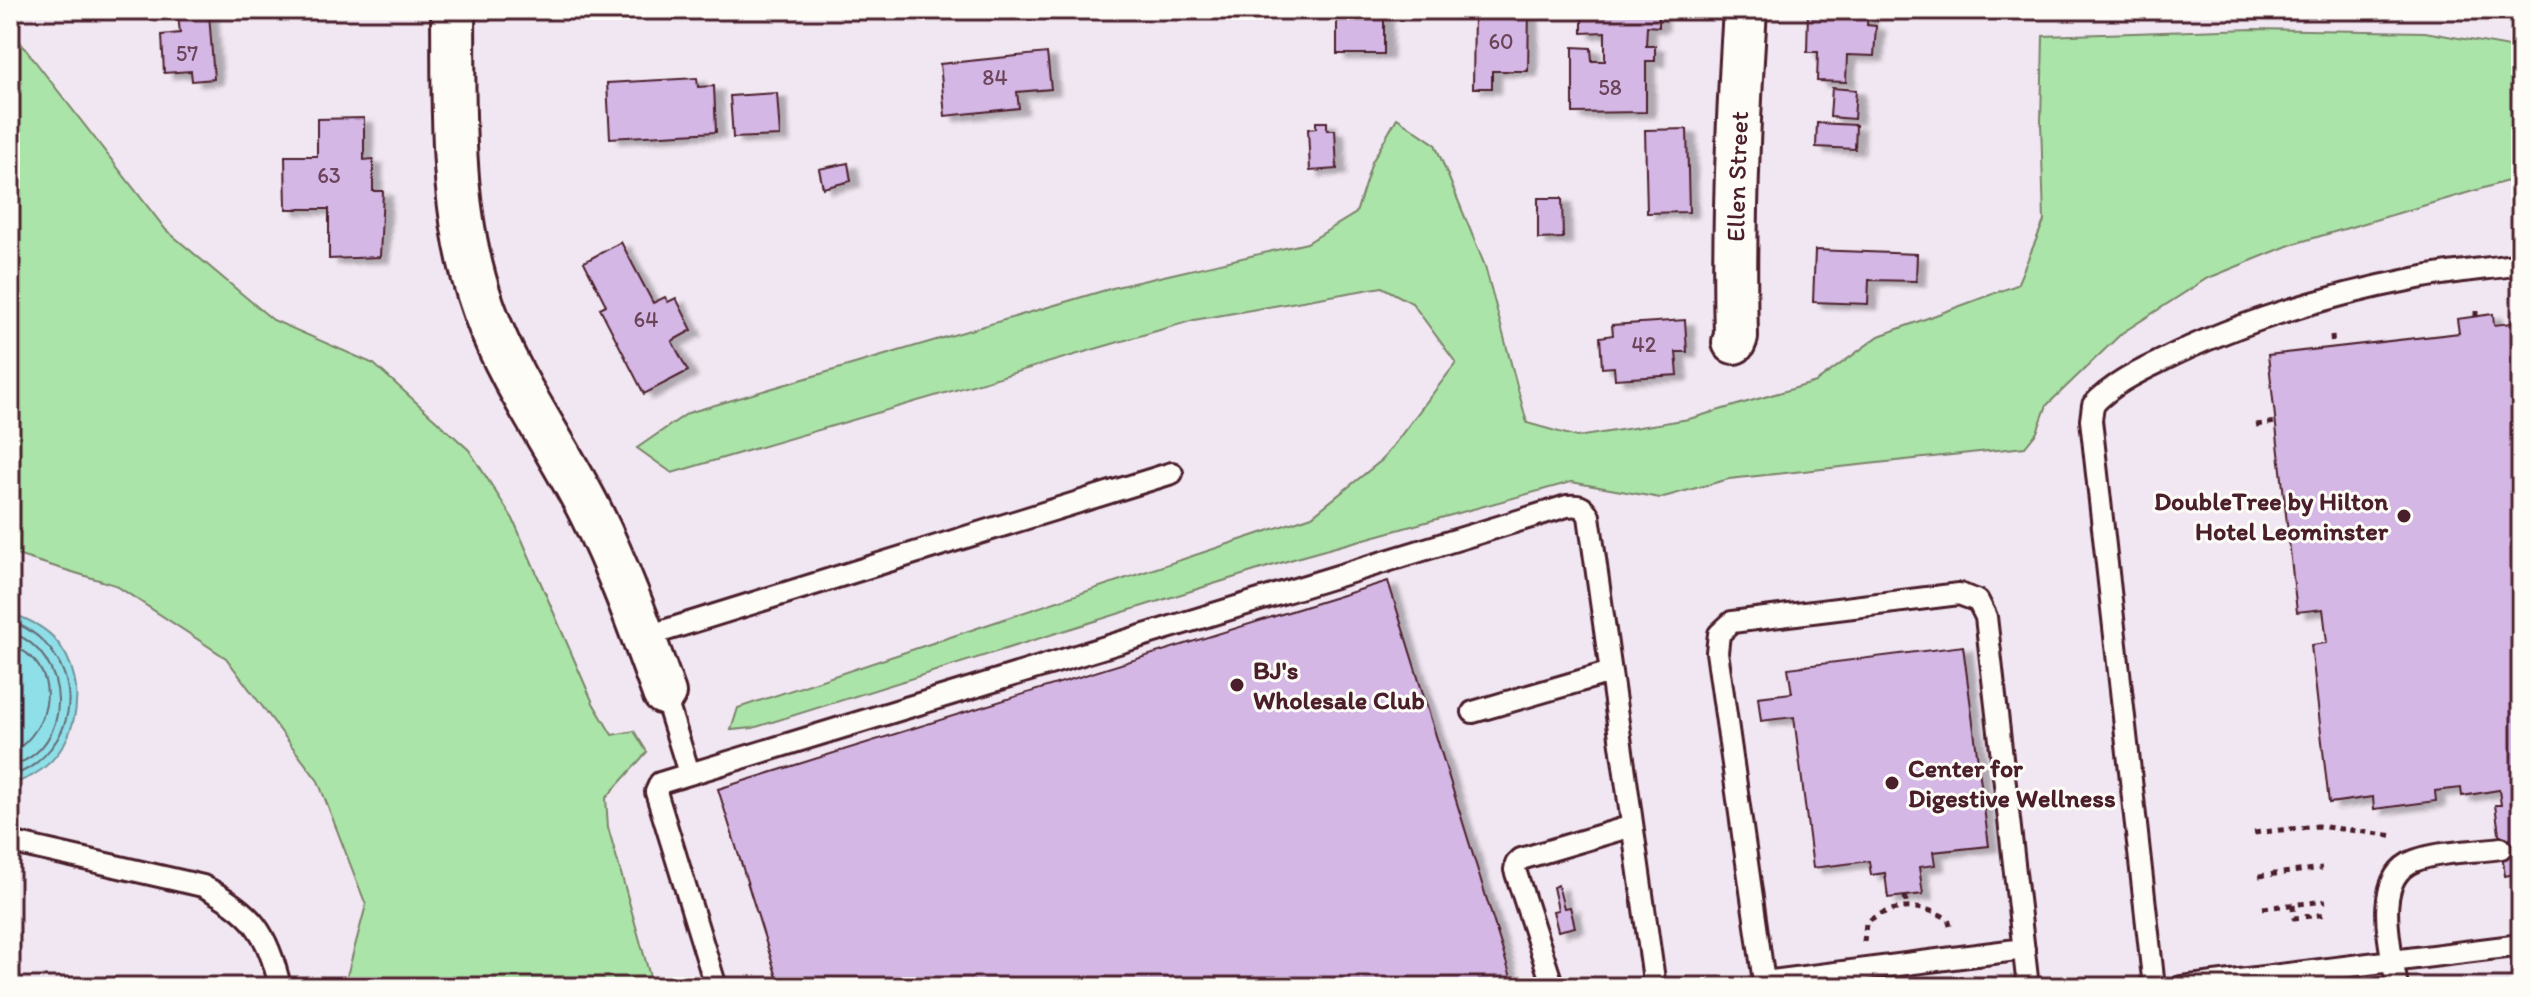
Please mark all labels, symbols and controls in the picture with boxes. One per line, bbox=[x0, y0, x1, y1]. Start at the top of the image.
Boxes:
house number: 60 bbox=[1488, 28, 1514, 55]
house number: 57 bbox=[176, 40, 198, 67]
house number: 84 bbox=[982, 64, 1008, 91]
house number: 58 bbox=[1598, 74, 1622, 101]
street label: Ellen Street bbox=[1719, 110, 1755, 242]
house number: 63 bbox=[317, 162, 341, 189]
house number: 64 bbox=[634, 306, 658, 333]
house number: 42 bbox=[1632, 331, 1657, 358]
place label: DoubleTree by Hilton Hotel Leominster bbox=[2154, 485, 2389, 547]
marker: DoubleTree by Hilton Hotel Leominster bbox=[2395, 507, 2413, 525]
place label: BJ's Wholesale Club bbox=[1253, 654, 1425, 716]
marker: BJ's Wholesale Club bbox=[1228, 676, 1246, 694]
place label: Center for Digestive Wellness bbox=[1908, 752, 2116, 814]
marker: Center for Digestive Wellness bbox=[1883, 774, 1901, 792]

